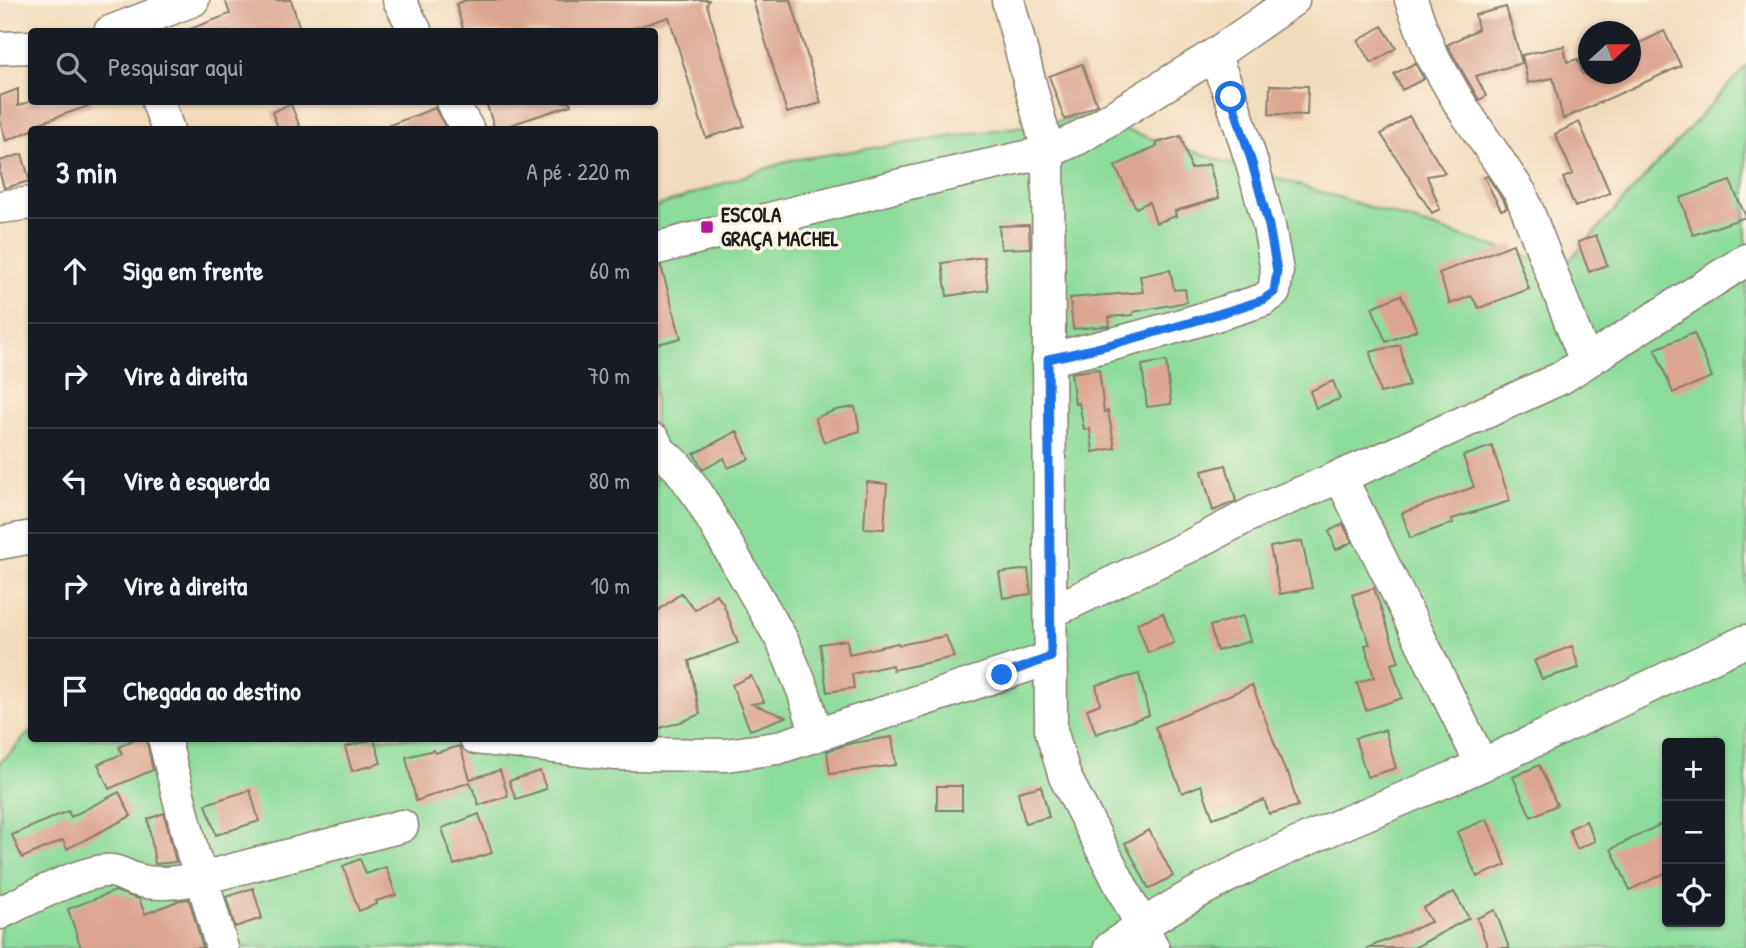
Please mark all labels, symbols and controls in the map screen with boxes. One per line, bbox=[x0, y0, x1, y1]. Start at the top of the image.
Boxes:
north arrow bbox=[1578, 21, 1641, 84]
search box bbox=[28, 28, 658, 105]
icon: search bbox=[52, 48, 90, 86]
text: Pesquisar aqui bbox=[108, 49, 244, 84]
route start bbox=[1215, 81, 1246, 112]
text: 3 min bbox=[56, 152, 117, 192]
text: A pé · 220 m bbox=[527, 156, 630, 187]
place label: ESCOLA GRAÇA MACHEL bbox=[721, 200, 839, 253]
marker: ESCOLA GRAÇA MACHEL bbox=[699, 219, 715, 235]
icon: ahead bbox=[56, 252, 94, 290]
text: Siga em frente bbox=[123, 253, 263, 288]
text: 60 m bbox=[590, 255, 630, 286]
icon: right bbox=[56, 357, 94, 395]
text: Vire à direita bbox=[123, 358, 247, 393]
text: 70 m bbox=[587, 360, 630, 391]
icon: left bbox=[56, 462, 94, 500]
text: Vire à esquerda bbox=[123, 463, 269, 498]
text: 80 m bbox=[589, 465, 630, 496]
icon: right bbox=[56, 567, 94, 605]
text: Vire à direita bbox=[123, 568, 247, 603]
text: 10 m bbox=[590, 570, 630, 601]
route end bbox=[986, 659, 1017, 690]
icon: arrive bbox=[56, 672, 94, 710]
text: Chegada ao destino bbox=[123, 673, 301, 708]
map controls bbox=[1662, 738, 1725, 927]
button: + bbox=[1662, 738, 1725, 801]
button: − bbox=[1662, 801, 1725, 864]
button: locate bbox=[1662, 864, 1725, 927]

